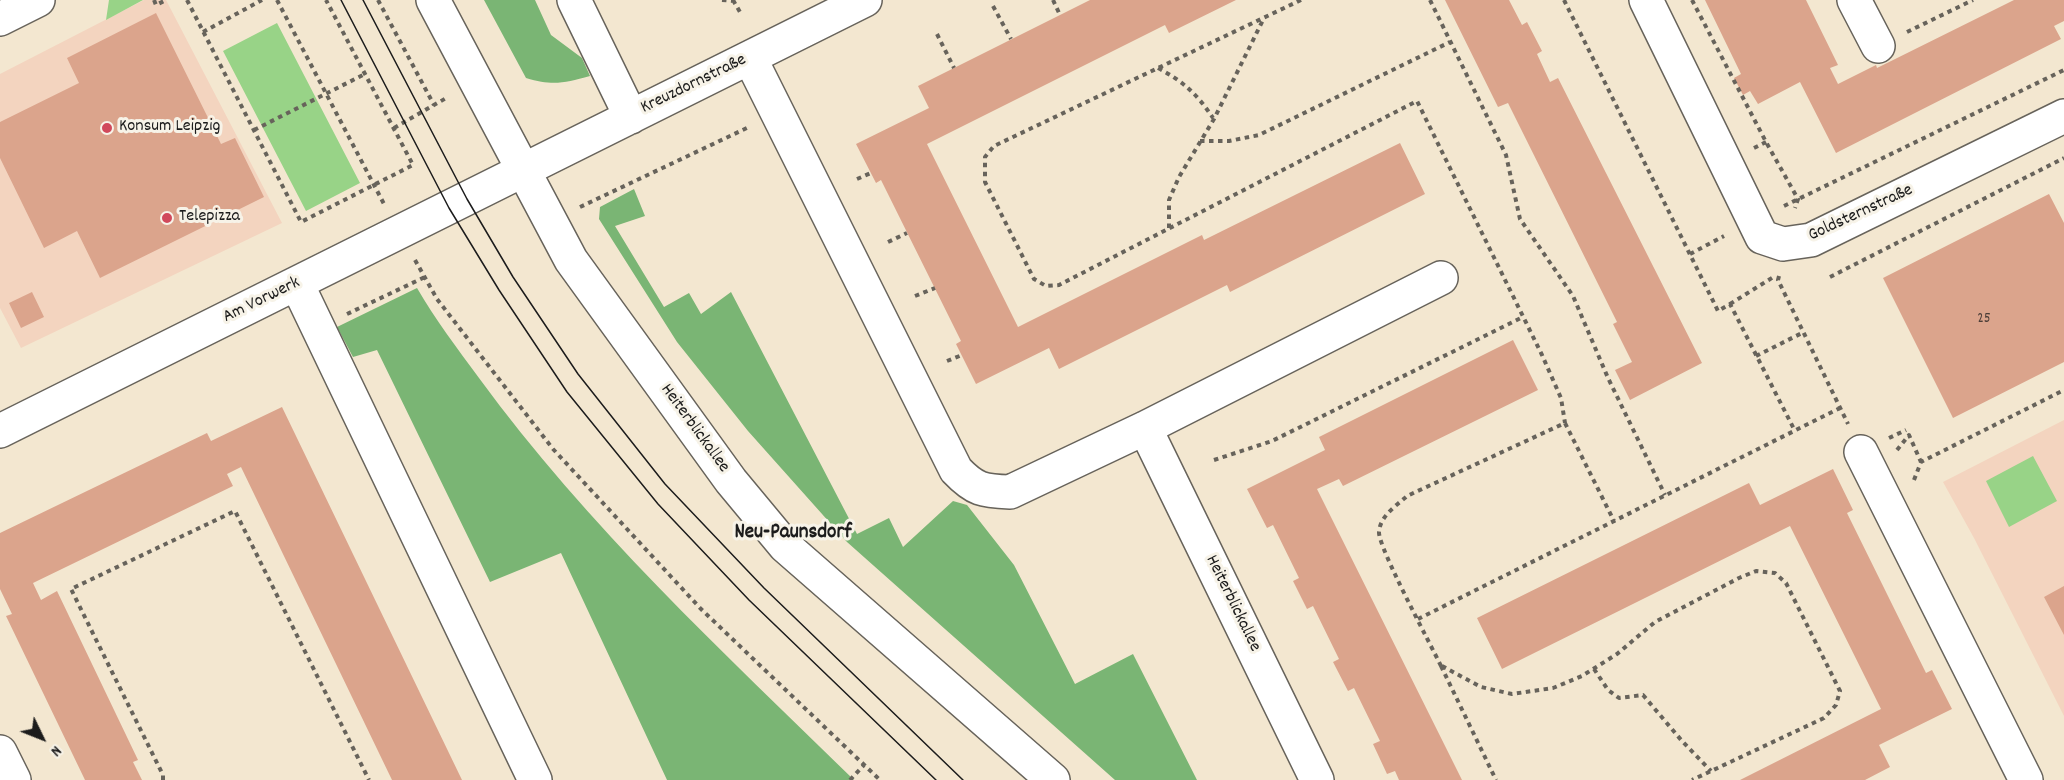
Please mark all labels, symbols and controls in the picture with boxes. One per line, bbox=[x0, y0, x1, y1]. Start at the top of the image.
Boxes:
street label: Kreuzdornstraße bbox=[638, 50, 750, 120]
place label: Konsum Leipzig bbox=[119, 117, 220, 139]
marker: Konsum Leipzig bbox=[100, 121, 114, 135]
street label: Goldsternstraße bbox=[1805, 180, 1917, 248]
place label: Telepizza bbox=[179, 207, 240, 229]
marker: Telepizza bbox=[160, 211, 174, 225]
street label: Am Vorwerk bbox=[220, 273, 304, 329]
house number: 25 bbox=[1977, 311, 1991, 329]
street label: Heiterblickallee bbox=[655, 380, 733, 478]
district label: Neu-Paunsdorf bbox=[734, 521, 852, 547]
street label: Heiterblickallee bbox=[1199, 552, 1265, 656]
north arrow bbox=[12, 708, 72, 768]
text: N bbox=[44, 740, 67, 761]

